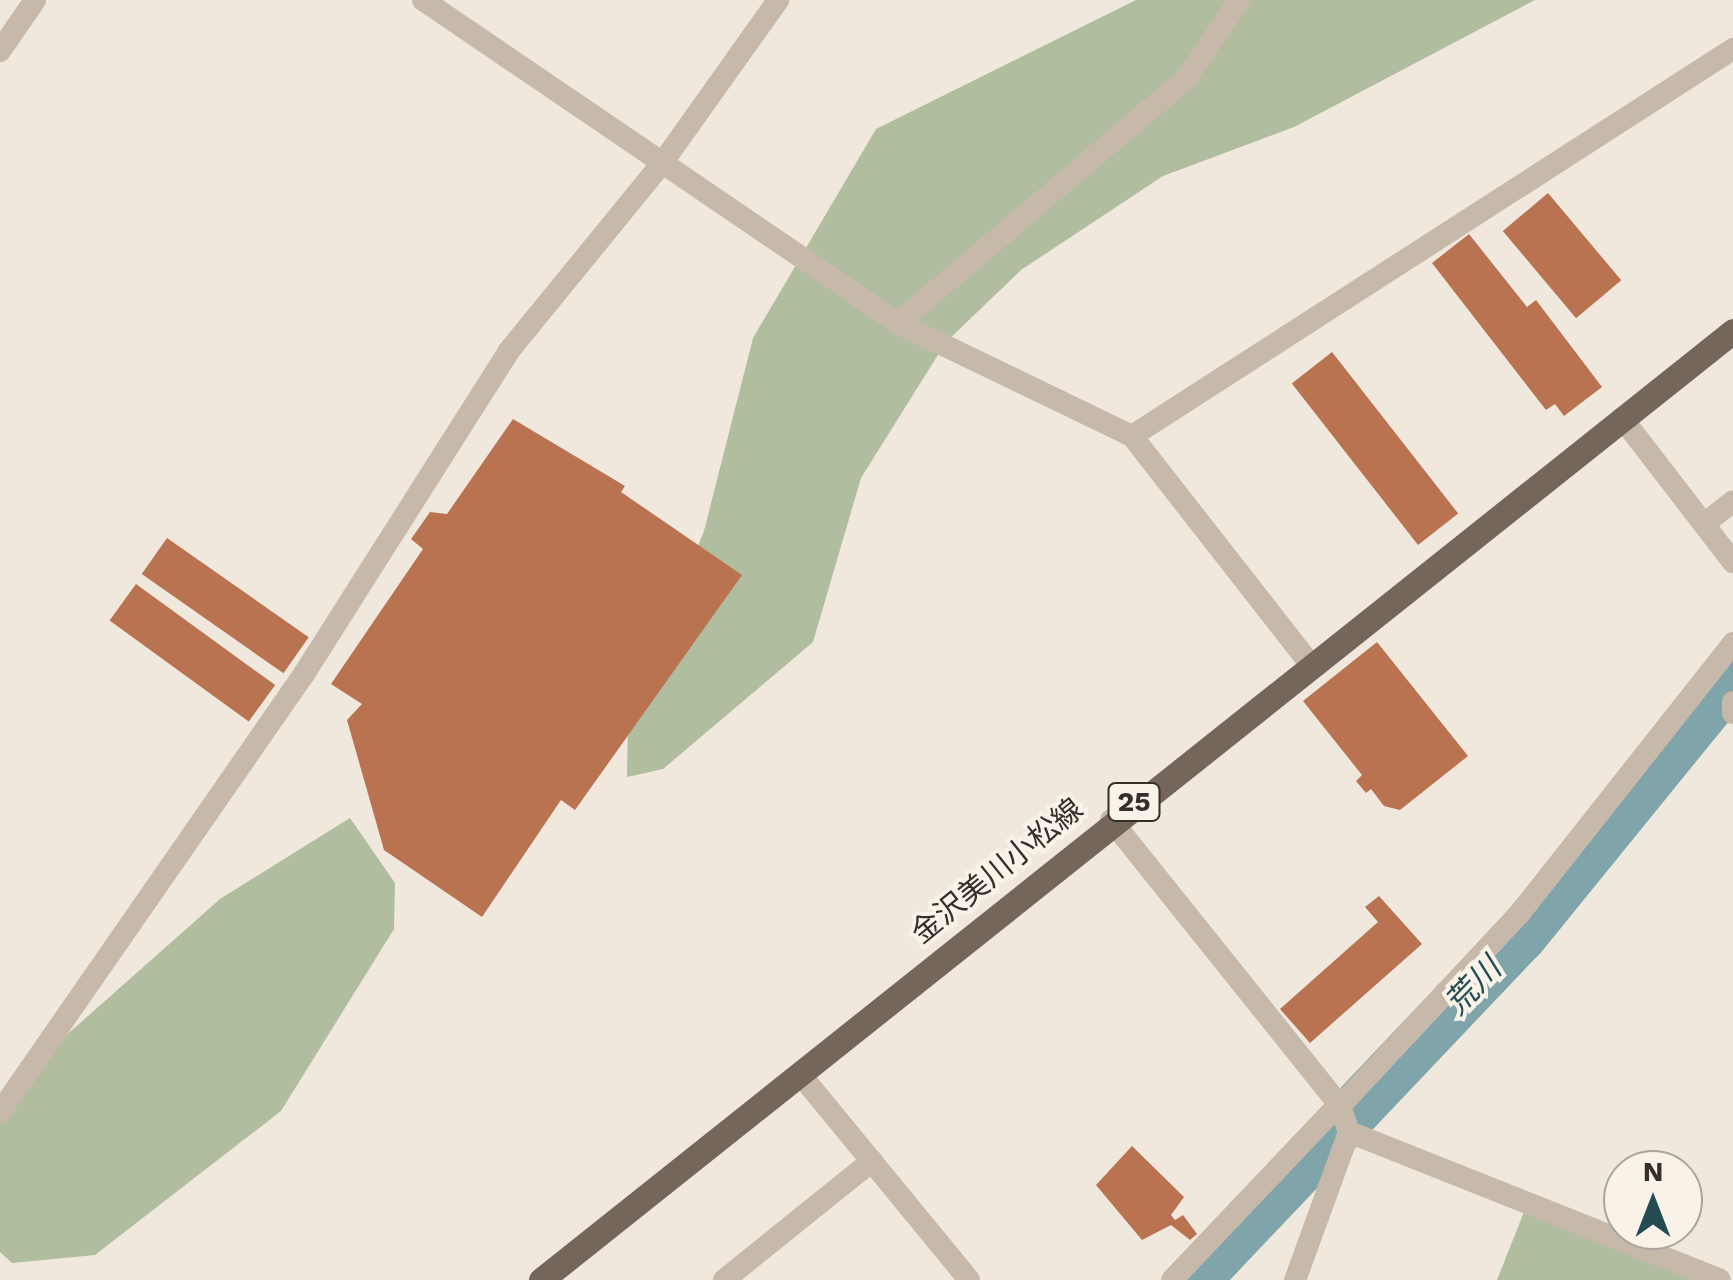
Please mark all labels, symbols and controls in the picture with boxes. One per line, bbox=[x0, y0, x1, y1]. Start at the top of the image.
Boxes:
road number: 25 bbox=[1106, 779, 1162, 825]
street label: 金沢美川小松線 bbox=[904, 791, 1090, 951]
water label: 荒川 bbox=[1437, 950, 1509, 1022]
north arrow bbox=[1603, 1150, 1703, 1250]
text: N bbox=[1643, 1155, 1663, 1188]

